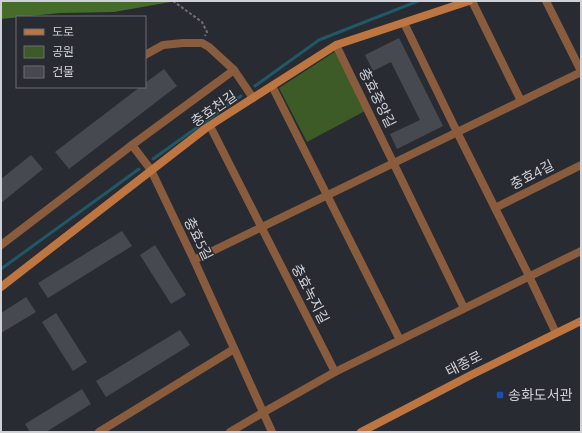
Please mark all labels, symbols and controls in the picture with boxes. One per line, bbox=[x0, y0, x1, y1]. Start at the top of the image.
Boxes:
legend bbox=[16, 16, 146, 88]
text: 도로 bbox=[52, 25, 74, 39]
text: 공원 bbox=[52, 45, 74, 59]
text: 건물 bbox=[52, 65, 74, 79]
street label: 충효중앙길 bbox=[355, 65, 399, 131]
street label: 충효천길 bbox=[188, 88, 240, 130]
street label: 충효4길 bbox=[507, 157, 557, 193]
street label: 충효5길 bbox=[180, 215, 216, 263]
street label: 충효녹지길 bbox=[288, 261, 332, 327]
street label: 태종로 bbox=[443, 348, 485, 380]
place label: 송화도서관 bbox=[508, 387, 573, 404]
marker: 송화도서관 bbox=[495, 390, 505, 400]

